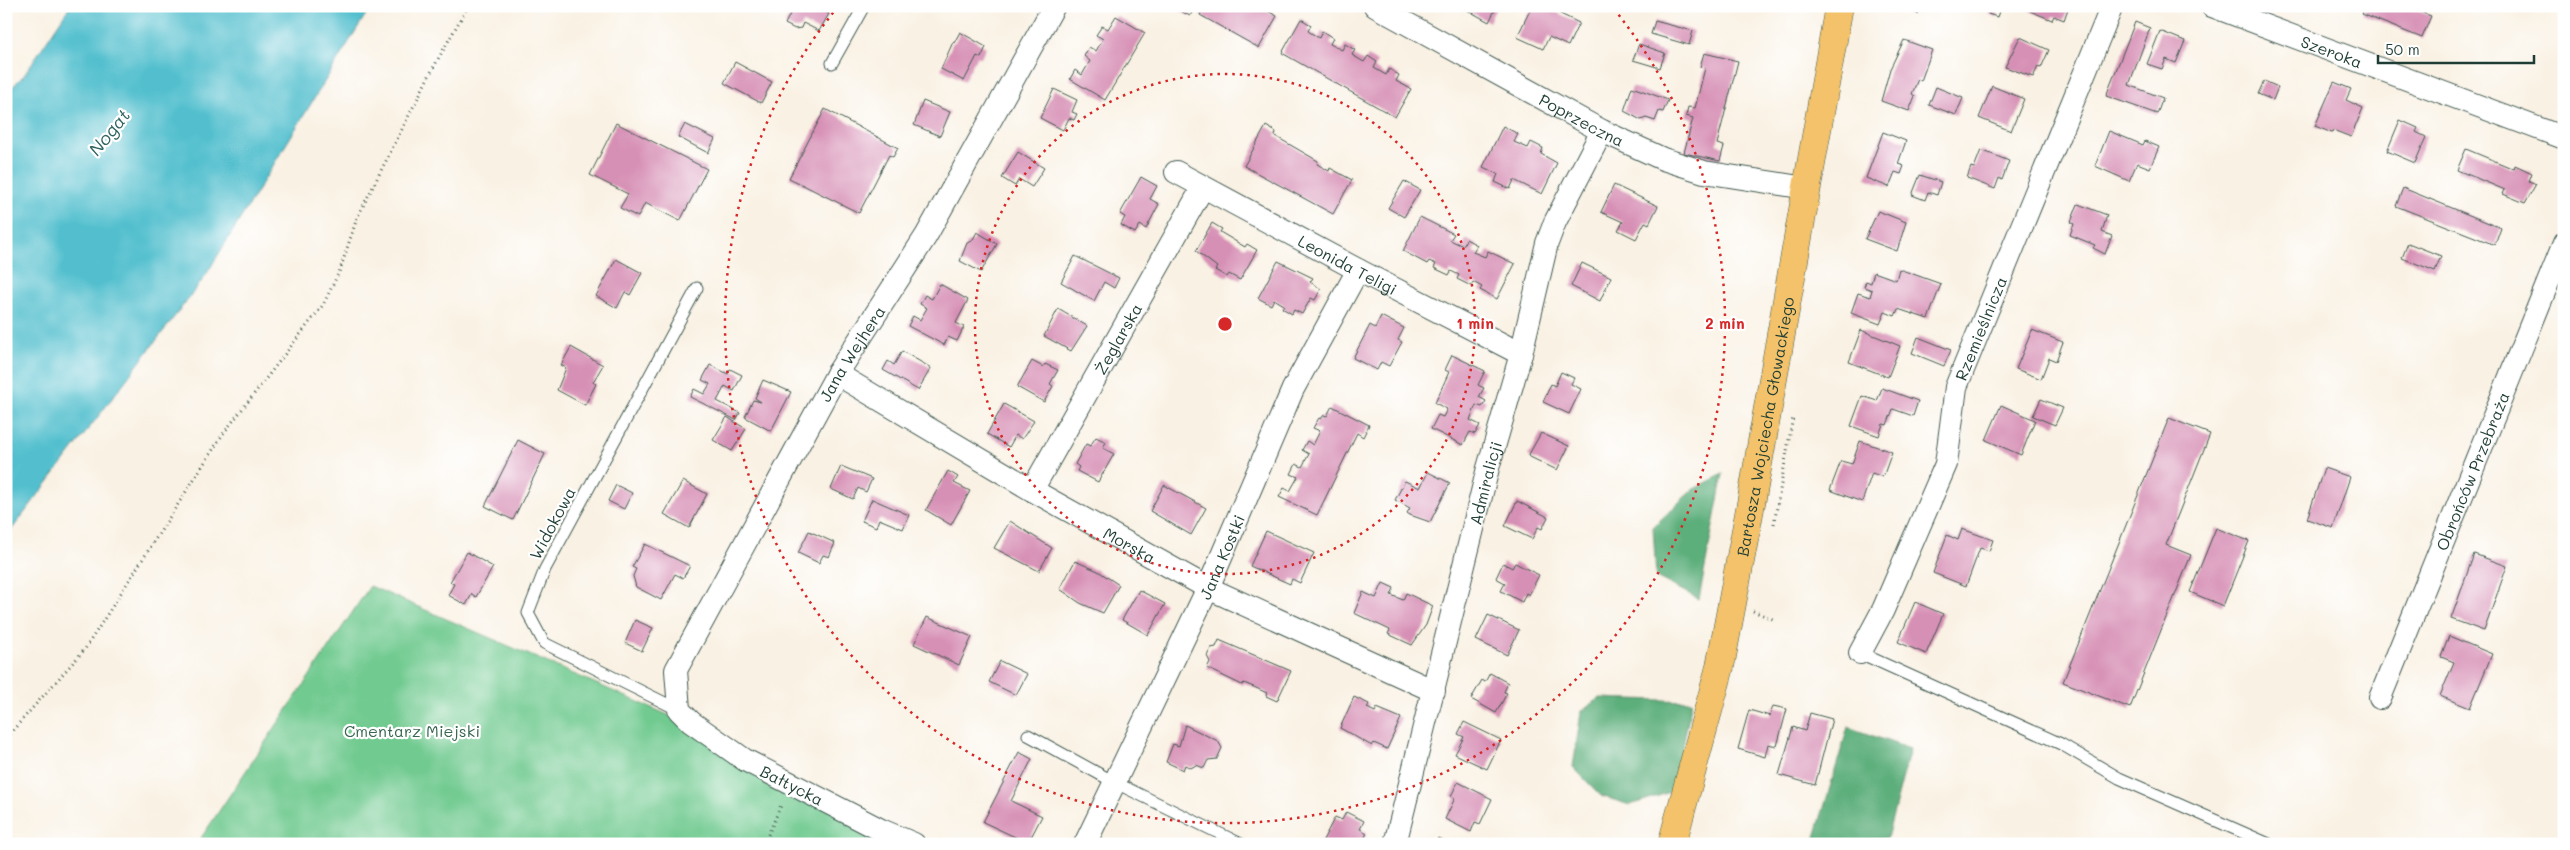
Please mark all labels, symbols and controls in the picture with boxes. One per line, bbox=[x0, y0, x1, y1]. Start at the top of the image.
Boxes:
street label: Szeroka bbox=[2298, 30, 2365, 72]
scale bar bbox=[2378, 32, 2534, 64]
text: 50 m bbox=[2385, 39, 2420, 59]
street label: Poprzeczna bbox=[1536, 88, 1628, 150]
water label: Nogat bbox=[83, 104, 135, 160]
street label: Leonida Teligi bbox=[1295, 229, 1401, 299]
street label: Rzemieślnicza bbox=[1949, 273, 2011, 383]
street label: Bartosza Wojciecha Głowackiego bbox=[1731, 295, 1798, 558]
street label: Żeglarska bbox=[1089, 299, 1146, 378]
street label: Jana Wejhera bbox=[814, 301, 889, 405]
text: 1 min bbox=[1456, 313, 1494, 333]
text: 2 min bbox=[1705, 313, 1745, 333]
centre of rings bbox=[1216, 315, 1234, 333]
street label: Obrońców Przebraża bbox=[2430, 388, 2513, 553]
street label: Admiralicji bbox=[1464, 439, 1506, 527]
street label: Widokowa bbox=[524, 483, 580, 563]
street label: Jana Kostki bbox=[1194, 511, 1249, 603]
street label: Morska bbox=[1100, 522, 1160, 567]
park label: Cmentarz Miejski bbox=[344, 720, 480, 741]
street label: Bałtycka bbox=[757, 760, 827, 810]

